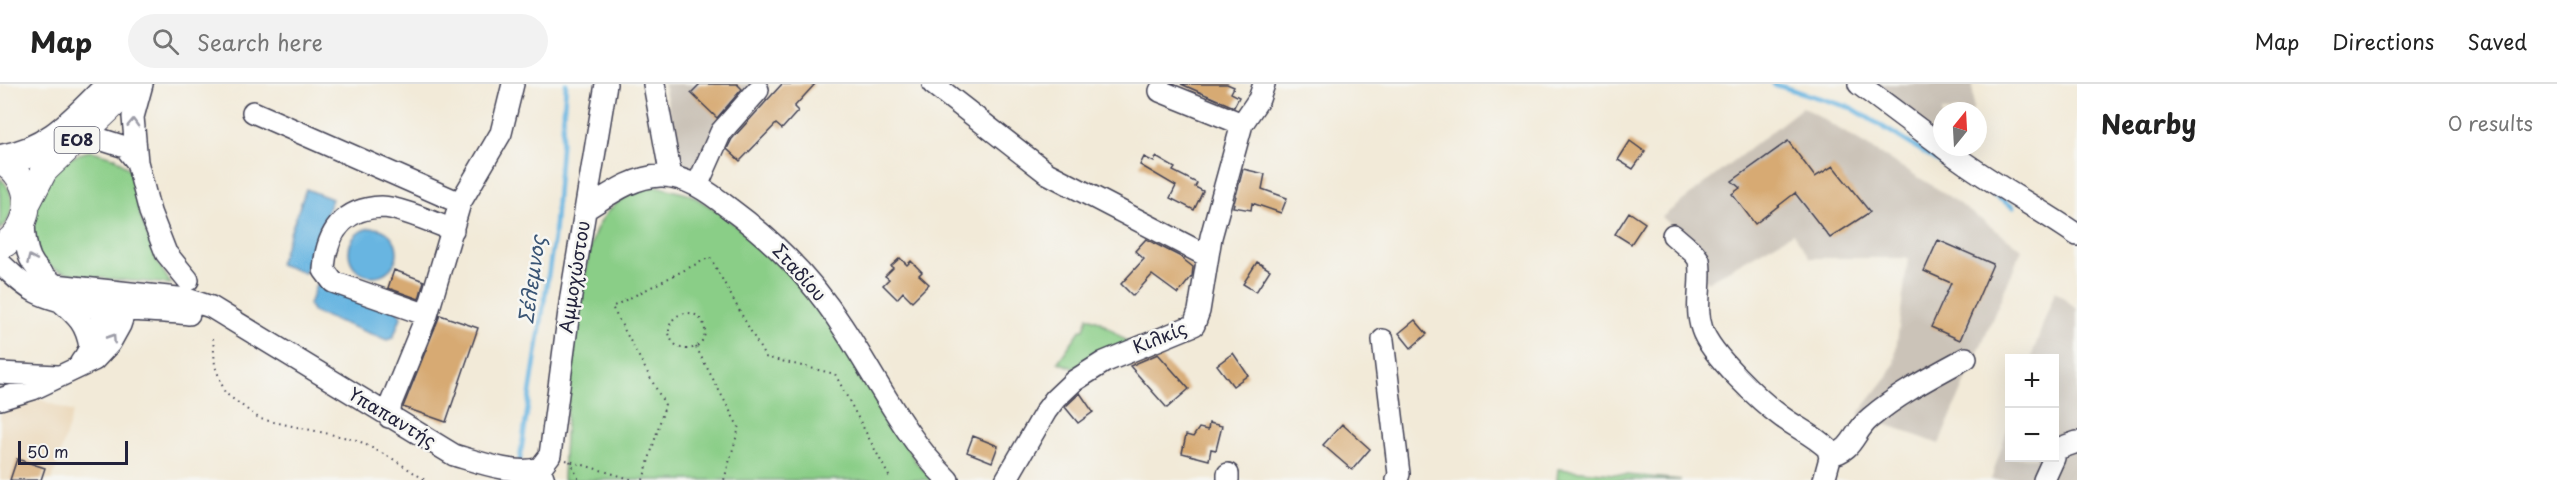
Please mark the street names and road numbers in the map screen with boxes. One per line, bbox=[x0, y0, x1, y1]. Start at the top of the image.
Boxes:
road number: ΕΟ8 bbox=[54, 127, 100, 153]
street label: Αμμοχώστου bbox=[551, 219, 596, 335]
street label: Σταδίου bbox=[767, 237, 833, 307]
street label: Κιλκίς bbox=[1128, 314, 1190, 360]
street label: Υπαπαντής bbox=[344, 380, 442, 454]

